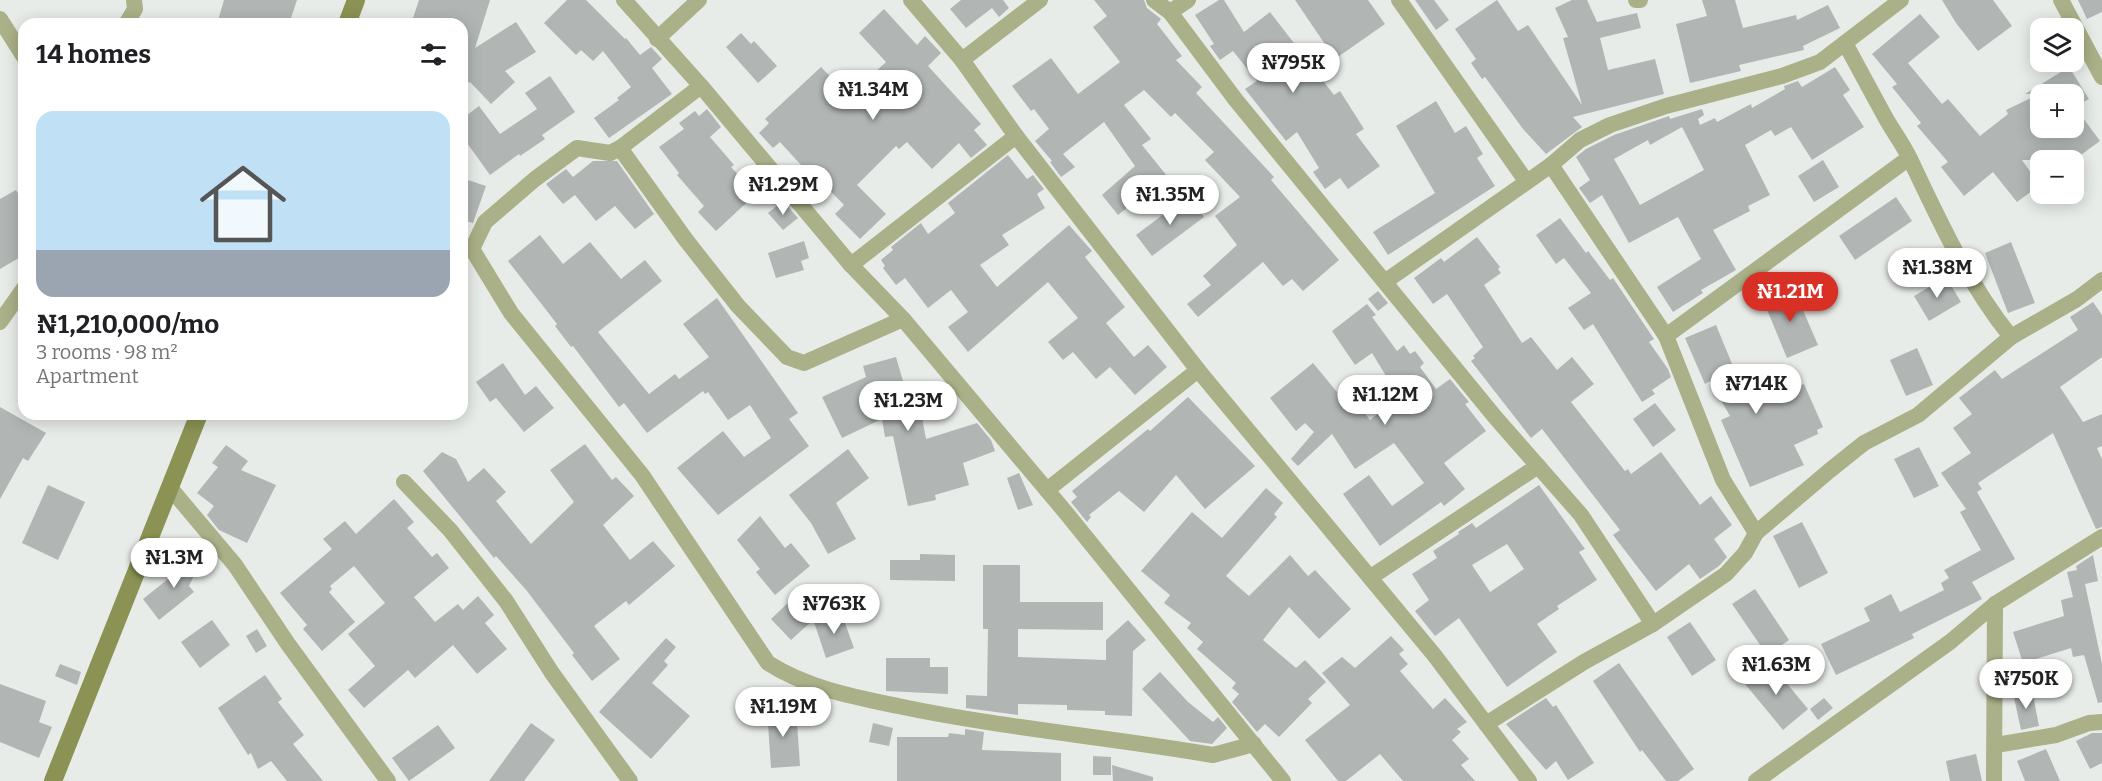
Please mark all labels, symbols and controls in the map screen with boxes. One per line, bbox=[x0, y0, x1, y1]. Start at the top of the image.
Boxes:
map controls bbox=[2030, 18, 2084, 204]
button: layers bbox=[2030, 18, 2084, 72]
icon: filters bbox=[417, 38, 450, 71]
text: 14 homes bbox=[36, 39, 151, 70]
pin: ₦795K bbox=[1251, 43, 1335, 94]
text: ₦795K bbox=[1261, 50, 1325, 74]
pin: ₦1.34M bbox=[824, 70, 922, 121]
text: ₦1.34M bbox=[837, 77, 909, 101]
button: + bbox=[2030, 84, 2084, 138]
icon: home bbox=[189, 150, 297, 258]
button: − bbox=[2030, 150, 2084, 204]
pin: ₦1.29M bbox=[734, 165, 832, 216]
text: ₦1.29M bbox=[748, 172, 818, 196]
pin: ₦1.35M bbox=[1121, 175, 1219, 226]
text: ₦1.35M bbox=[1135, 182, 1205, 206]
pin: ₦1.38M bbox=[1888, 248, 1986, 299]
text: ₦1.38M bbox=[1902, 255, 1972, 279]
pin: ₦1.21M bbox=[1741, 272, 1839, 323]
text: ₦1.21M bbox=[1756, 279, 1824, 303]
text: ₦1,210,000/mo bbox=[36, 309, 219, 340]
text: 3 rooms · 98 m² bbox=[36, 340, 178, 364]
text: Apartment bbox=[36, 364, 139, 388]
pin: ₦714K bbox=[1714, 364, 1798, 415]
text: ₦714K bbox=[1725, 371, 1788, 395]
pin: ₦1.12M bbox=[1336, 375, 1434, 426]
pin: ₦1.23M bbox=[859, 381, 957, 432]
text: ₦1.12M bbox=[1351, 382, 1419, 406]
text: ₦1.23M bbox=[873, 388, 943, 412]
pin: ₦1.3M bbox=[132, 538, 216, 589]
text: ₦1.3M bbox=[145, 545, 203, 569]
pin: ₦763K bbox=[792, 584, 876, 635]
text: ₦763K bbox=[802, 591, 866, 615]
pin: ₦1.63M bbox=[1727, 645, 1825, 696]
text: ₦1.63M bbox=[1741, 652, 1811, 676]
pin: ₦750K bbox=[1984, 659, 2068, 710]
text: ₦750K bbox=[1993, 666, 2059, 690]
pin: ₦1.19M bbox=[734, 687, 832, 738]
text: ₦1.19M bbox=[749, 694, 817, 718]

